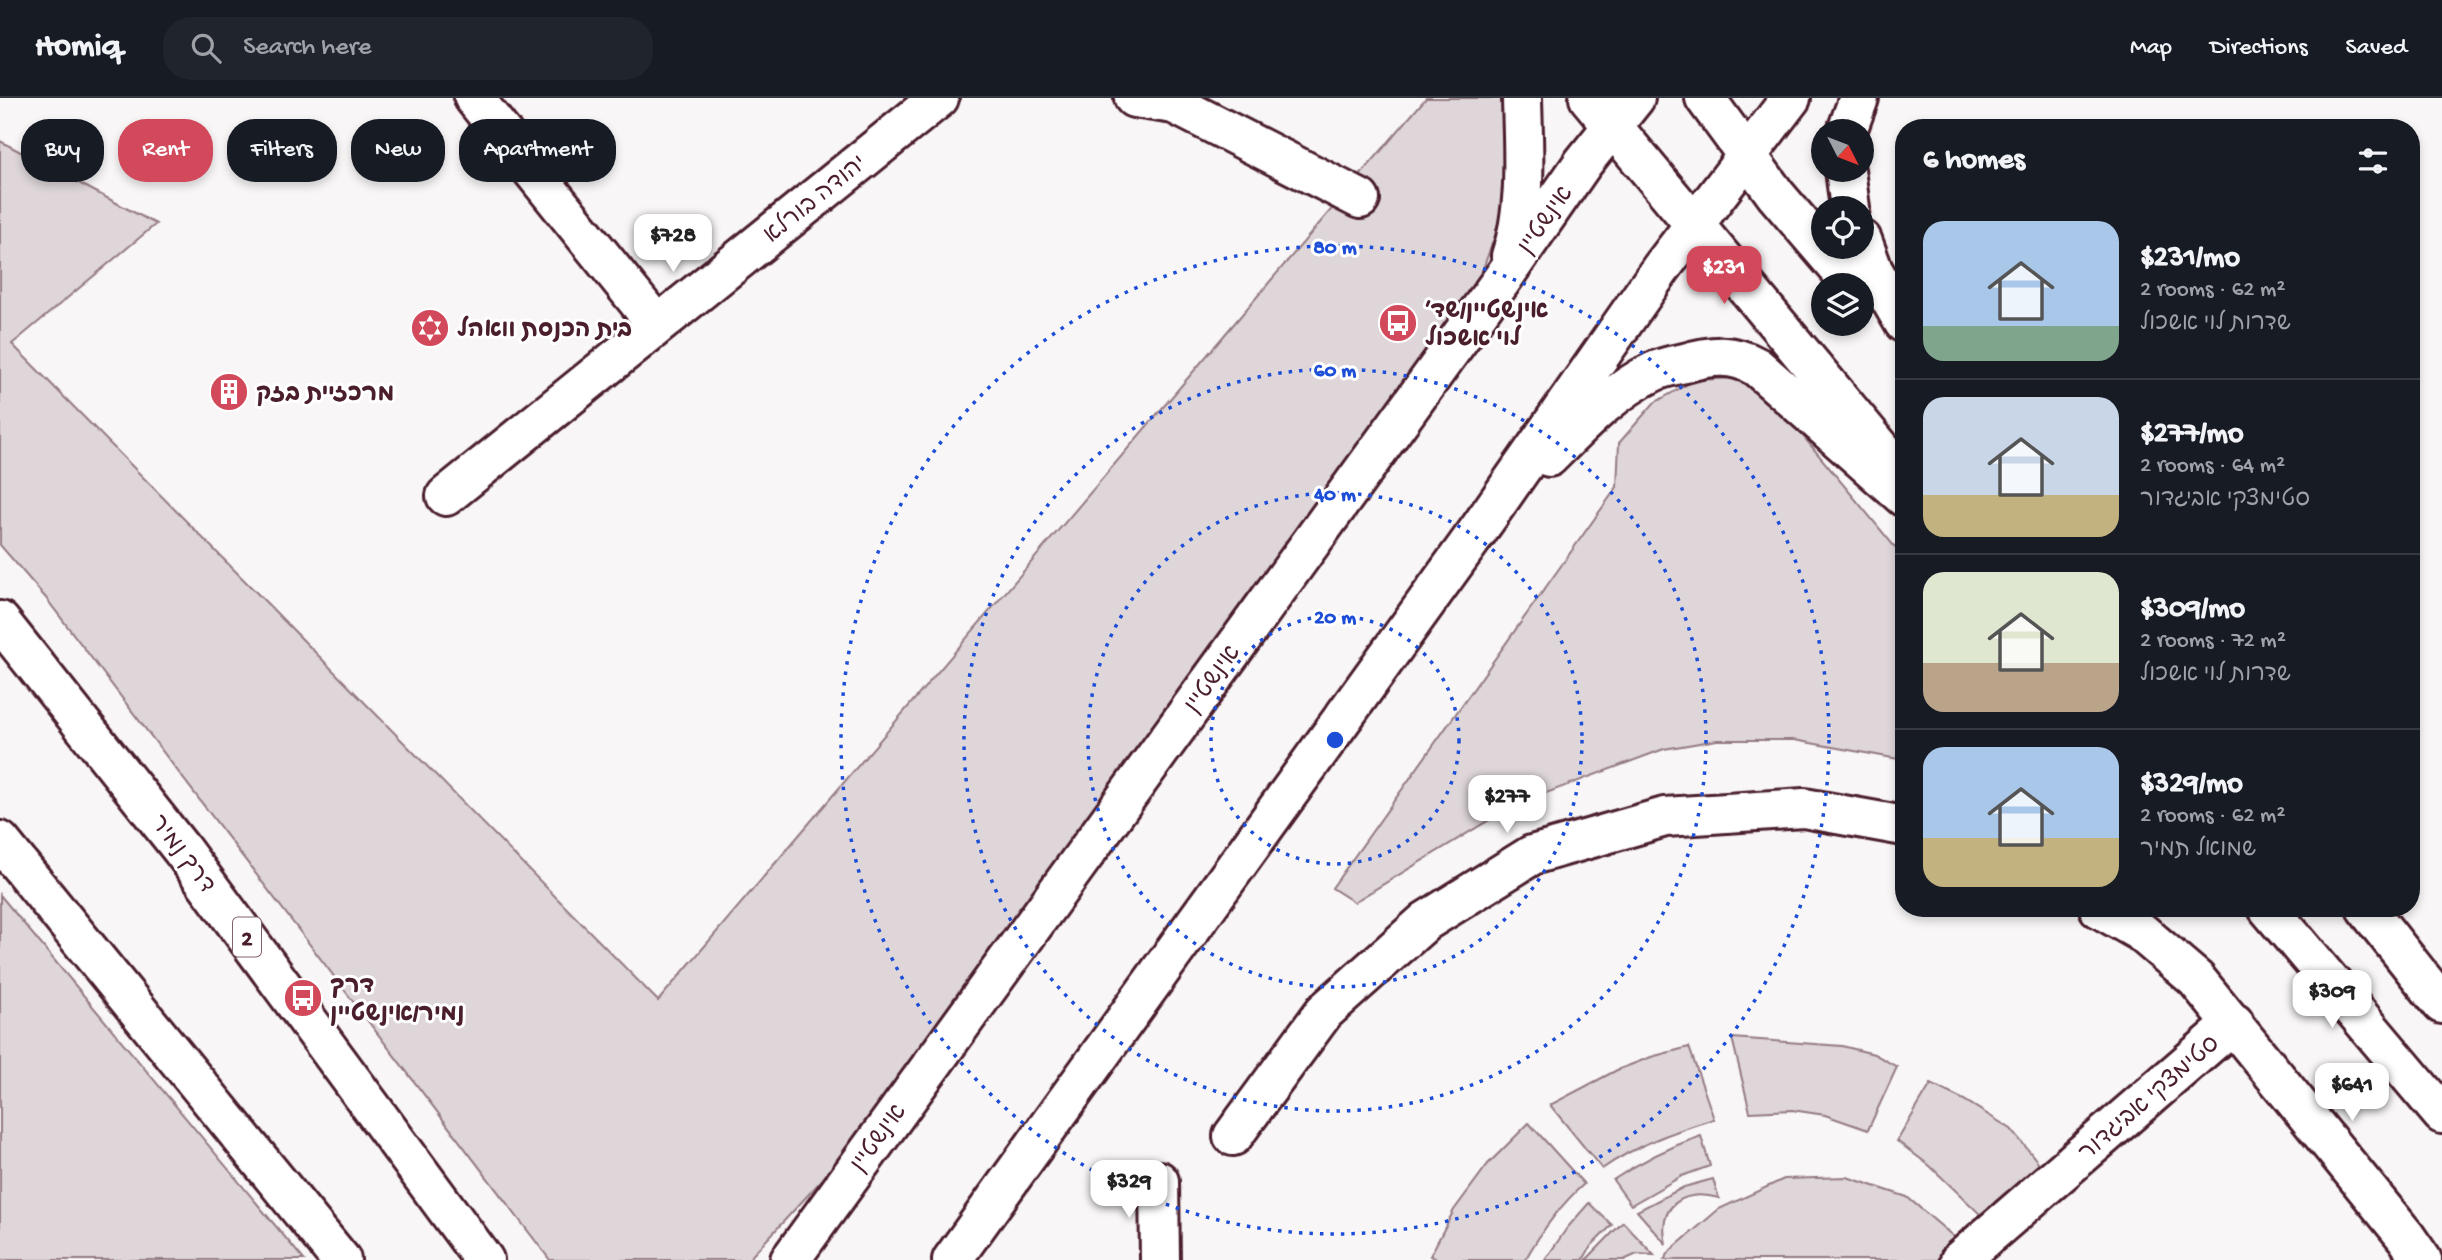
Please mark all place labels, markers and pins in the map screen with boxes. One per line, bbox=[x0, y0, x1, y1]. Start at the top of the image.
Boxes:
pin: $728 bbox=[632, 214, 714, 274]
pin: $231 bbox=[1683, 246, 1765, 306]
place label: אינשטיין/שד׳ לוי אשכול bbox=[1425, 298, 1549, 355]
bus stop icon: אינשטיין/שד׳ לוי אשכול bbox=[1377, 302, 1419, 344]
synagogue icon: בית הכנסת וואהל bbox=[409, 307, 451, 349]
place label: בית הכנסת וואהל bbox=[457, 315, 632, 346]
building icon: מרכזיית בזק bbox=[208, 371, 250, 413]
place label: מרכזיית בזק bbox=[256, 381, 394, 410]
centre of rings bbox=[1323, 728, 1347, 752]
pin: $277 bbox=[1466, 776, 1548, 835]
pin: $309 bbox=[2291, 970, 2373, 1030]
place label: דרך נמיר/אינשטיין bbox=[330, 973, 465, 1030]
bus stop icon: דרך נמיר/אינשטיין bbox=[282, 977, 324, 1019]
pin: $641 bbox=[2311, 1063, 2393, 1123]
pin: $329 bbox=[1088, 1160, 1170, 1220]

